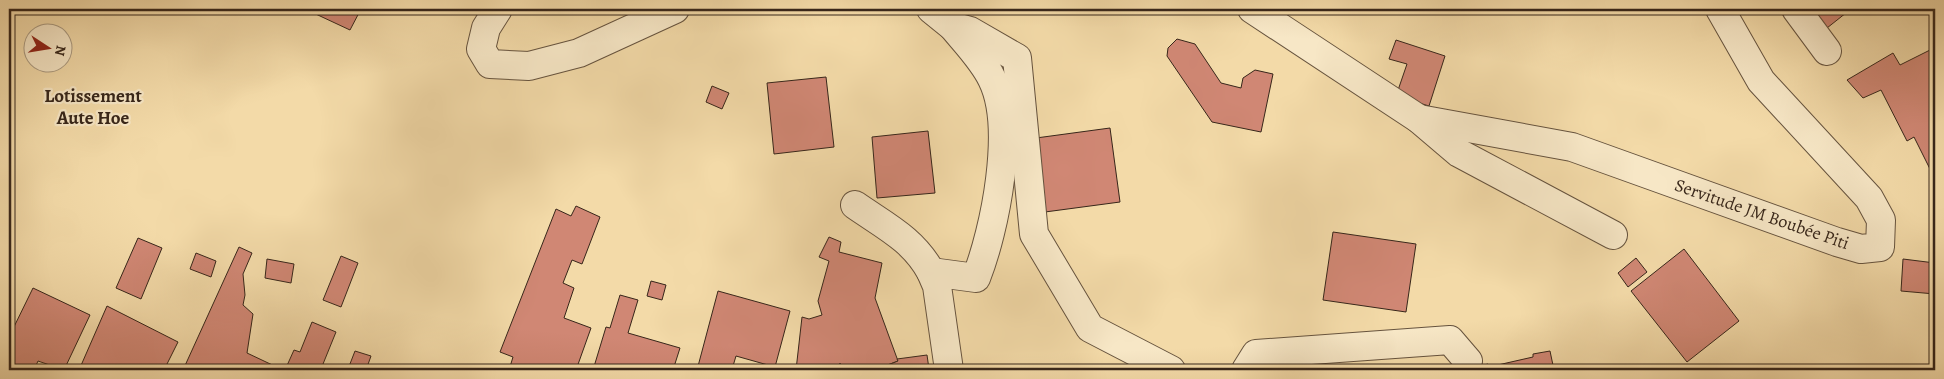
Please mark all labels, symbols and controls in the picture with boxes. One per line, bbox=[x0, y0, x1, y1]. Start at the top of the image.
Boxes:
north arrow bbox=[22, 22, 72, 72]
text: N bbox=[50, 44, 71, 58]
district label: Lotissement Aute Hoe bbox=[44, 83, 143, 131]
street label: Servitude JM Boubée Piti bbox=[1672, 173, 1852, 255]

